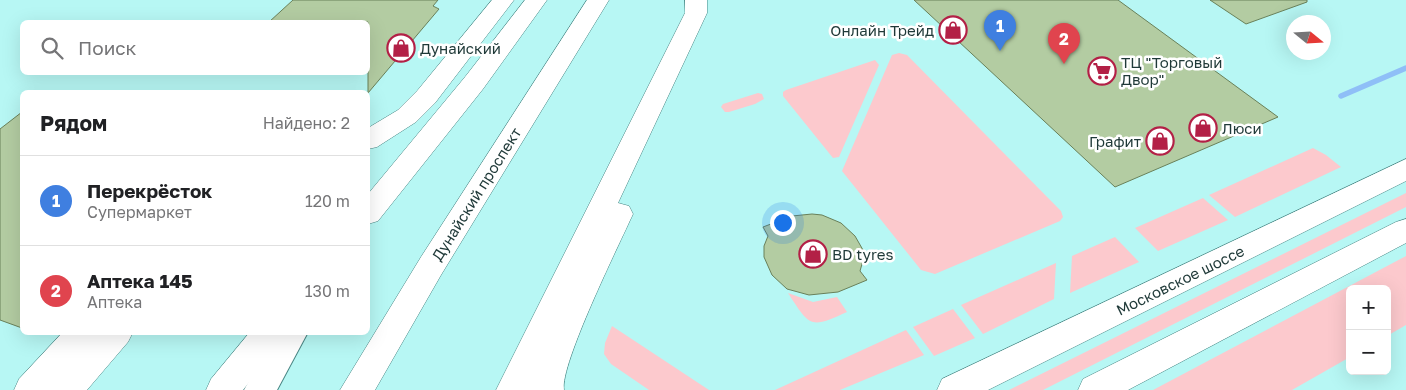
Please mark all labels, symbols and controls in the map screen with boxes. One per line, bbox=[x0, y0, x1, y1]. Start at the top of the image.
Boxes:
pin: 1 bbox=[984, 10, 1016, 51]
shop icon: Онлайн Трейд bbox=[938, 15, 968, 45]
north arrow bbox=[1286, 15, 1331, 60]
search box bbox=[20, 20, 370, 75]
place label: Онлайн Трейд bbox=[830, 21, 934, 39]
pin: 2 bbox=[1048, 23, 1080, 64]
shop icon: Дунайский bbox=[386, 33, 416, 63]
icon: search bbox=[38, 34, 66, 62]
text: Поиск bbox=[78, 36, 137, 59]
place label: Дунайский bbox=[420, 39, 501, 57]
place label: ТЦ "Торговый Двор" bbox=[1121, 53, 1222, 88]
supermarket icon: ТЦ "Торговый Двор" bbox=[1087, 56, 1117, 86]
text: Рядом bbox=[40, 110, 107, 136]
text: Найдено: 2 bbox=[263, 113, 350, 133]
shop icon: Люси bbox=[1188, 113, 1218, 143]
place label: Люси bbox=[1222, 119, 1262, 137]
street label: Дунайский проспект bbox=[428, 123, 525, 264]
shop icon: Графит bbox=[1145, 126, 1175, 156]
place label: Графит bbox=[1089, 132, 1142, 150]
text: Перекрёсток bbox=[87, 179, 212, 202]
text: 1 bbox=[52, 191, 60, 211]
text: 120 m bbox=[305, 191, 350, 211]
text: Супермаркет bbox=[87, 202, 192, 222]
your location bbox=[770, 210, 796, 236]
shop icon: BD tyres bbox=[798, 239, 828, 269]
street label: Московское шоссе bbox=[1113, 241, 1247, 319]
place label: BD tyres bbox=[832, 245, 893, 263]
text: Аптека 145 bbox=[87, 269, 193, 292]
text: 2 bbox=[51, 281, 61, 301]
text: 130 m bbox=[305, 281, 350, 301]
map controls bbox=[1346, 285, 1391, 375]
button: + bbox=[1346, 285, 1391, 330]
text: Аптека bbox=[87, 292, 142, 312]
button: − bbox=[1346, 330, 1391, 375]

